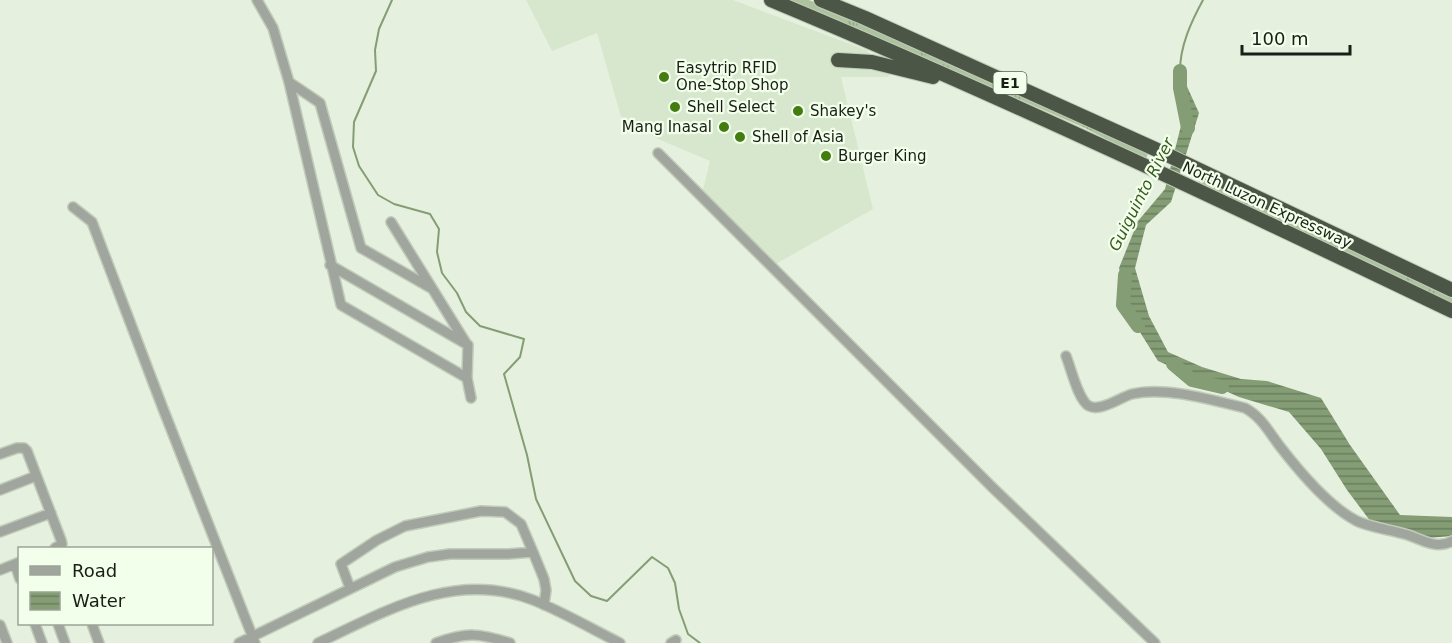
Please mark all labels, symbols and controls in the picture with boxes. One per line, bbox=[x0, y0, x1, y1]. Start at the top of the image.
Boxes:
scale bar bbox=[1242, 18, 1350, 56]
text: 100 m bbox=[1251, 28, 1309, 49]
place label: Easytrip RFID One-Stop Shop bbox=[676, 59, 789, 94]
marker: Easytrip RFID One-Stop Shop bbox=[657, 70, 671, 84]
road number: E1 bbox=[994, 72, 1026, 94]
place label: Shell Select bbox=[687, 98, 775, 116]
marker: Shell Select bbox=[668, 100, 682, 114]
place label: Shakey's bbox=[810, 102, 877, 120]
marker: Shakey's bbox=[791, 104, 805, 118]
place label: Mang Inasal bbox=[622, 118, 712, 136]
marker: Mang Inasal bbox=[717, 120, 731, 134]
place label: Shell of Asia bbox=[752, 128, 844, 146]
marker: Shell of Asia bbox=[733, 130, 747, 144]
water label: Guiguinto River bbox=[1105, 133, 1179, 254]
place label: Burger King bbox=[838, 147, 926, 165]
marker: Burger King bbox=[819, 149, 833, 163]
street label: North Luzon Expressway bbox=[1180, 158, 1355, 252]
legend bbox=[18, 547, 213, 625]
text: Road bbox=[72, 560, 117, 581]
text: Water bbox=[72, 590, 126, 611]

